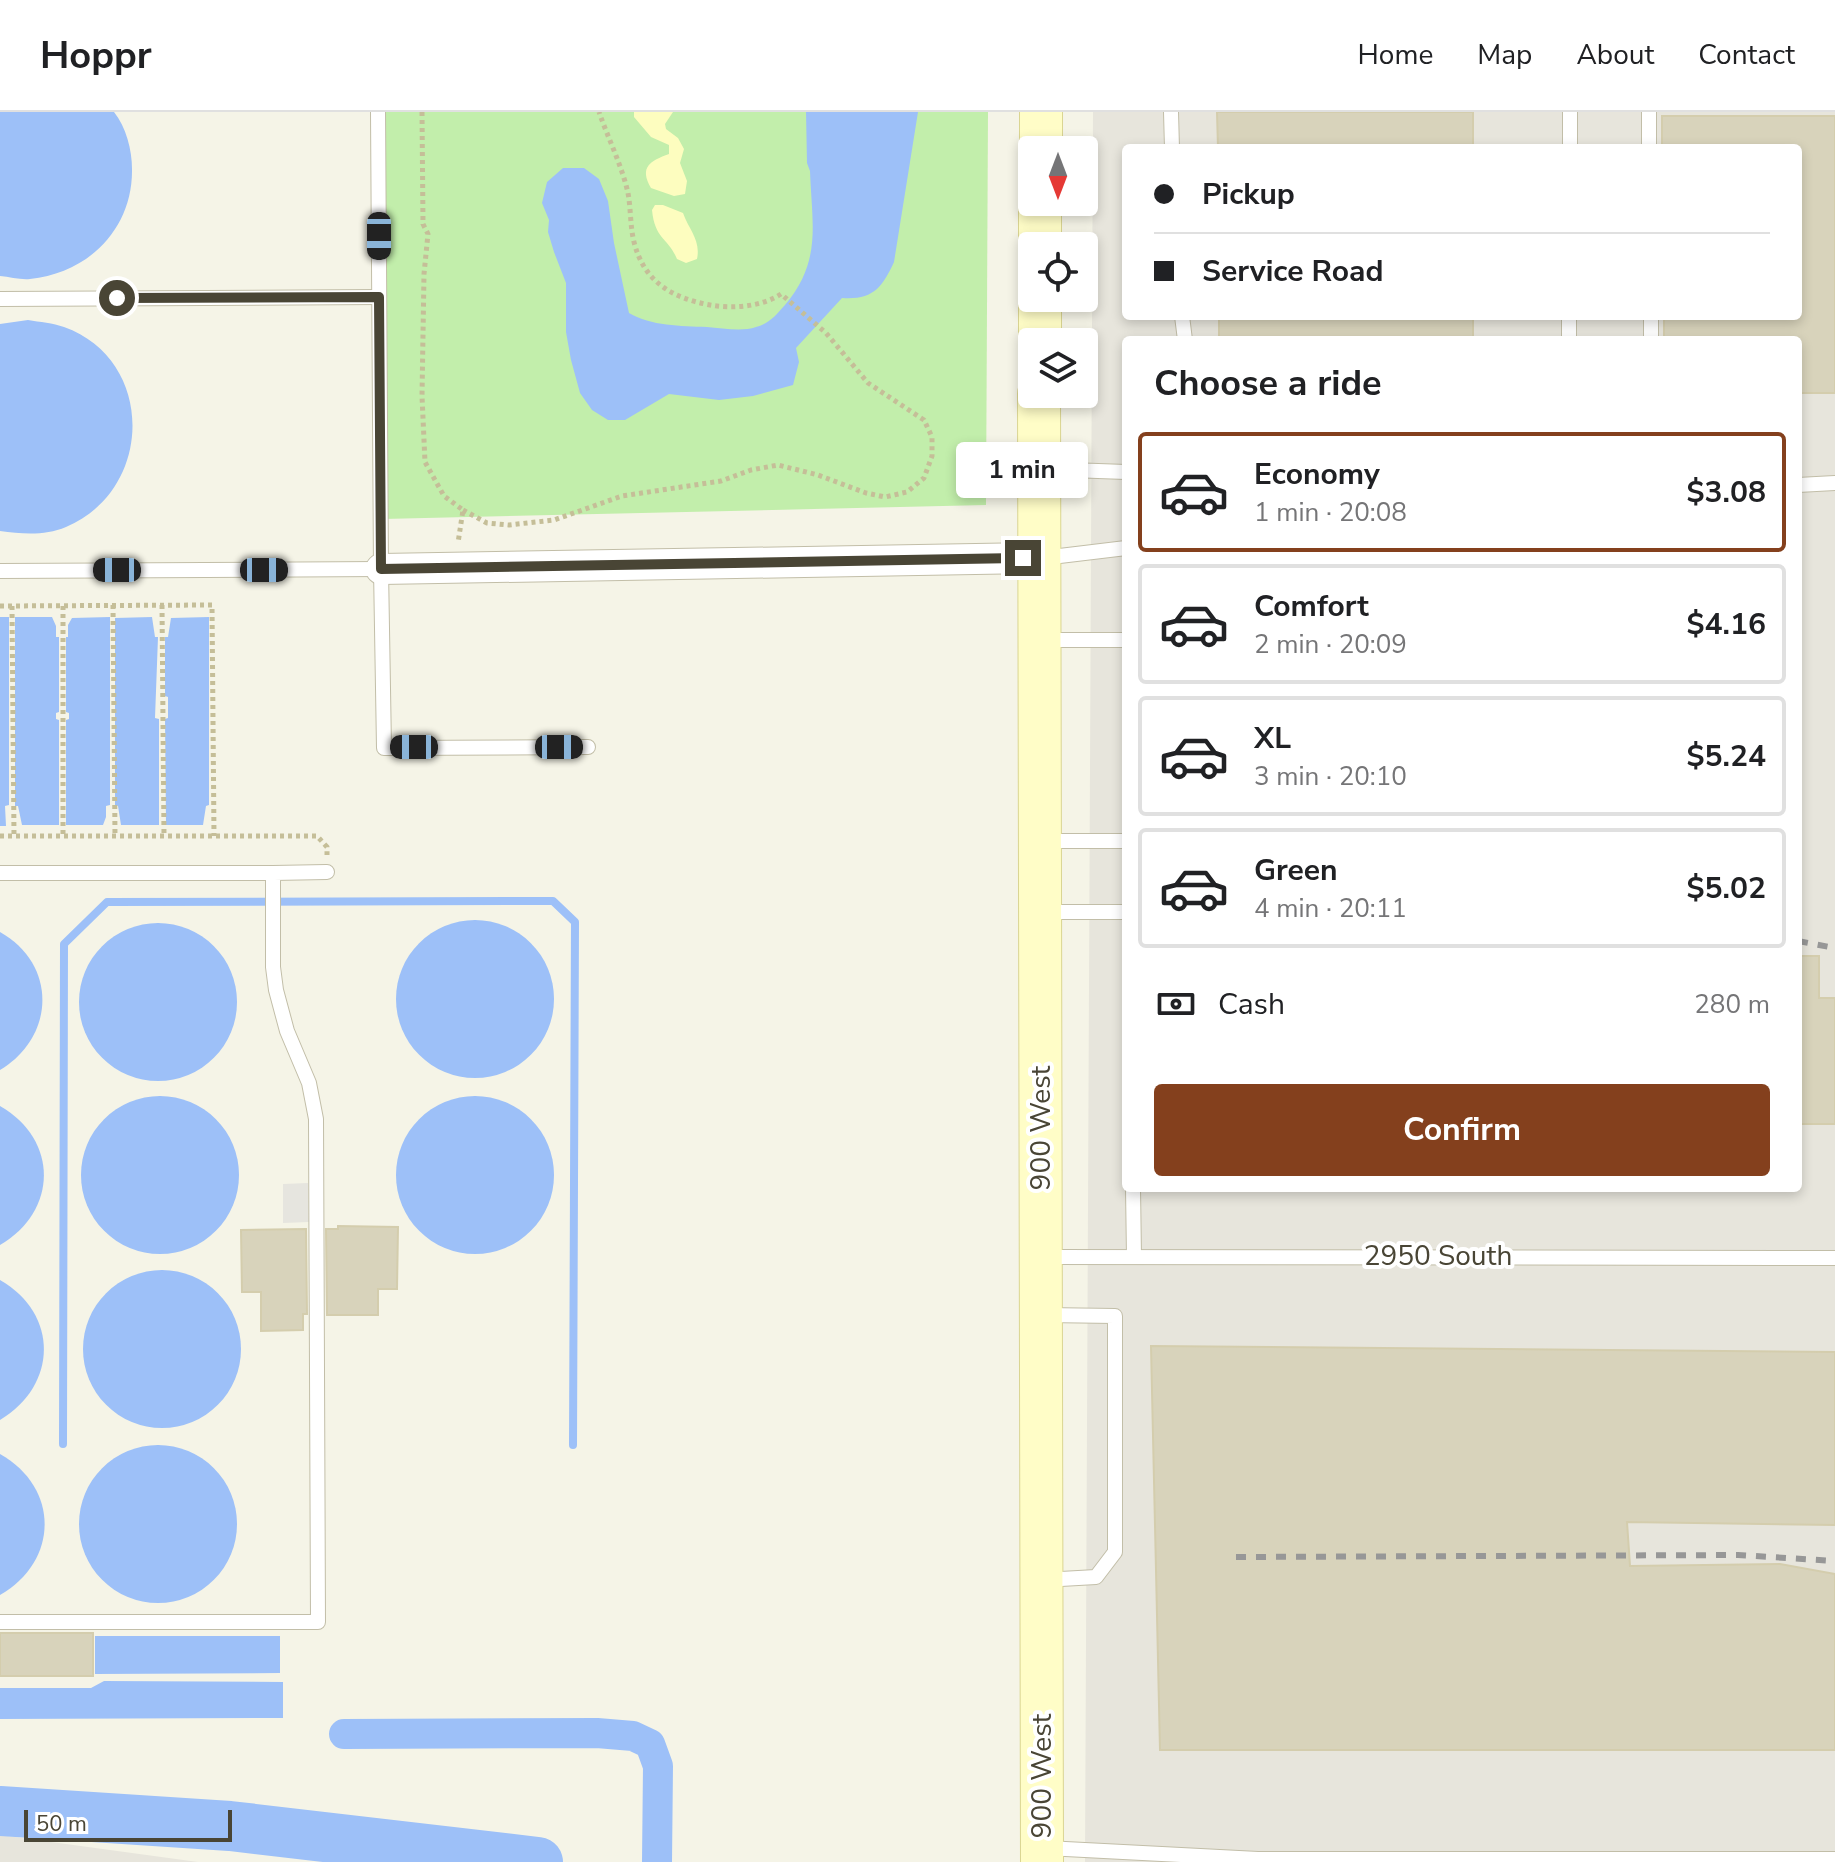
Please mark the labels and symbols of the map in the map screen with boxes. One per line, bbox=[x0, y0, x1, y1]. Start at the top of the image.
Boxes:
north arrow bbox=[1018, 136, 1098, 216]
car bbox=[367, 212, 391, 260]
route start bbox=[99, 280, 135, 316]
callout: 1 min bbox=[957, 442, 1089, 498]
route end bbox=[1005, 540, 1041, 576]
car bbox=[93, 558, 141, 582]
car bbox=[240, 558, 288, 582]
car bbox=[390, 735, 438, 759]
car bbox=[535, 735, 583, 759]
street label: 900 West bbox=[1022, 1065, 1060, 1190]
street label: 2950 South bbox=[1364, 1237, 1512, 1275]
street label: 900 West bbox=[1023, 1713, 1061, 1838]
scale bar bbox=[24, 1806, 232, 1842]

